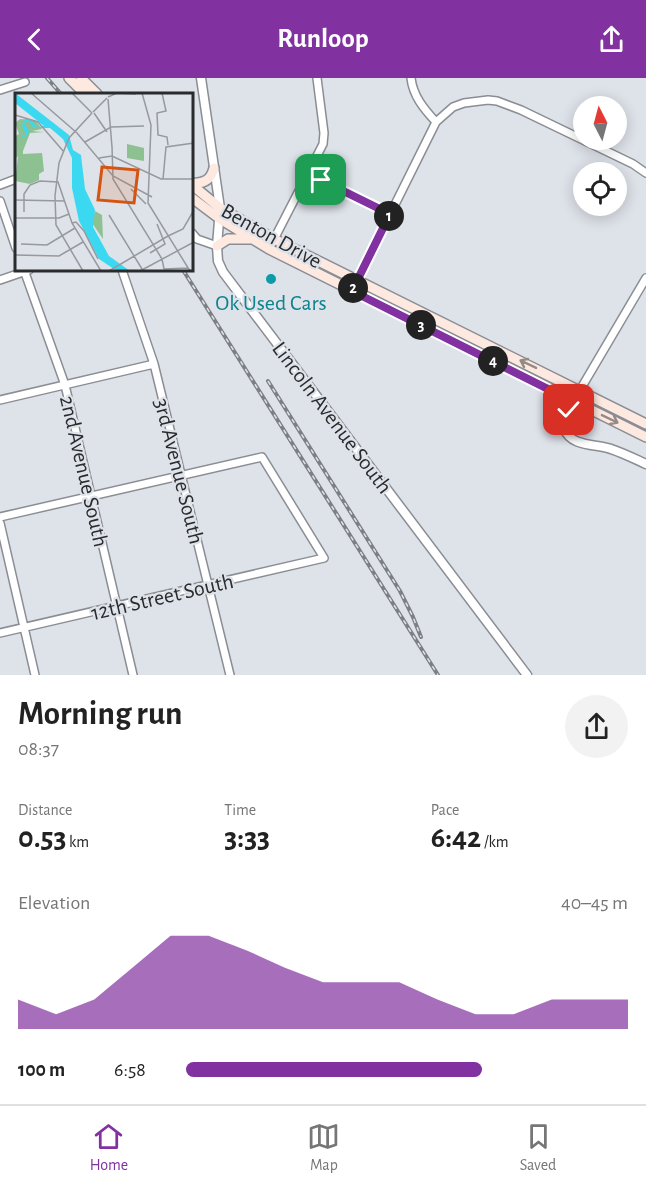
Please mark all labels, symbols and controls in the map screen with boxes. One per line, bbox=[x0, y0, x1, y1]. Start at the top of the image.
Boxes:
icon: back bbox=[18, 23, 51, 56]
icon: share bbox=[595, 23, 628, 56]
text: Runloop bbox=[277, 25, 369, 52]
inset map bbox=[15, 93, 194, 272]
north arrow bbox=[573, 96, 627, 150]
map controls bbox=[573, 96, 627, 216]
pin bbox=[295, 154, 346, 205]
button: locate bbox=[573, 162, 627, 216]
icon: arrive bbox=[304, 163, 337, 196]
street label: Benton Drive bbox=[218, 199, 325, 272]
pin: 1 bbox=[374, 201, 404, 231]
text: 1 bbox=[386, 208, 392, 224]
marker: Ok Used Cars bbox=[264, 272, 278, 286]
pin: 2 bbox=[338, 273, 368, 303]
text: 2 bbox=[349, 280, 357, 296]
place label: Ok Used Cars bbox=[215, 292, 327, 314]
pin: 3 bbox=[406, 310, 436, 340]
text: 3 bbox=[418, 317, 424, 333]
street label: Lincoln Avenue South bbox=[268, 338, 396, 498]
pin: 4 bbox=[478, 346, 508, 376]
text: 4 bbox=[489, 353, 497, 369]
one-way arrow bbox=[519, 358, 537, 369]
pin bbox=[543, 384, 594, 435]
street label: 2nd Avenue South bbox=[56, 393, 112, 549]
icon: check bbox=[552, 393, 585, 426]
street label: 3rd Avenue South bbox=[150, 396, 208, 546]
one-way arrow bbox=[601, 414, 619, 425]
street label: 12th Street South bbox=[89, 570, 236, 624]
button: share bbox=[565, 695, 628, 758]
text: Morning run bbox=[18, 698, 182, 731]
text: 08:37 bbox=[18, 739, 59, 759]
text: Distance bbox=[18, 802, 72, 818]
text: Time bbox=[224, 802, 256, 818]
text: Pace bbox=[431, 802, 459, 818]
text: 0.53 bbox=[18, 823, 66, 853]
text: 3:33 bbox=[224, 823, 270, 853]
text: 6:42 bbox=[431, 823, 481, 853]
text: km bbox=[66, 834, 89, 850]
text: /km bbox=[481, 834, 509, 850]
text: Elevation bbox=[18, 893, 90, 913]
text: 40–45 m bbox=[561, 893, 628, 913]
text: 100 m bbox=[18, 1060, 65, 1080]
text: 6:58 bbox=[114, 1060, 146, 1080]
tab: Home bbox=[90, 1120, 128, 1175]
tab: Map bbox=[307, 1120, 340, 1175]
tab: Saved bbox=[520, 1120, 556, 1175]

